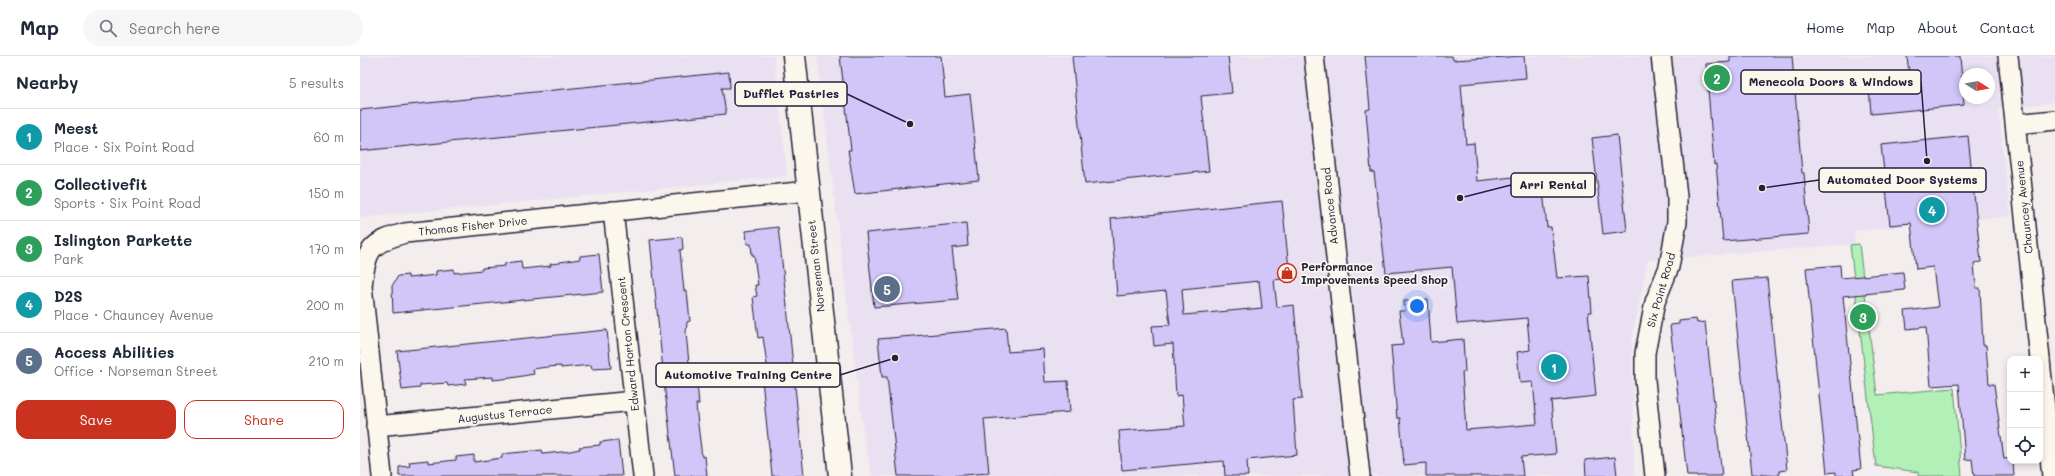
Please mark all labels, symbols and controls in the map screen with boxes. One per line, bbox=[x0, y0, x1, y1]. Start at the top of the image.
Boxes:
search box bbox=[83, 10, 363, 46]
text: Map bbox=[20, 15, 59, 40]
icon: search bbox=[97, 17, 119, 39]
text: Search here bbox=[129, 18, 220, 38]
text: Home bbox=[1806, 18, 1844, 37]
text: Map bbox=[1866, 18, 1895, 37]
text: About bbox=[1917, 18, 1958, 37]
text: Contact bbox=[1980, 18, 2035, 37]
pin: 2 bbox=[1704, 63, 1730, 93]
north arrow bbox=[1959, 68, 1995, 104]
callout: Menecola Doors & Windows bbox=[1741, 70, 1921, 94]
text: Nearby bbox=[16, 71, 78, 93]
text: Menecola Doors & Windows bbox=[1749, 73, 1913, 89]
text: 5 results bbox=[289, 74, 344, 91]
callout: Dufflet Pastries bbox=[735, 82, 847, 106]
text: Dufflet Pastries bbox=[743, 85, 839, 101]
text: Meest bbox=[54, 118, 98, 138]
text: 1 bbox=[26, 128, 32, 145]
text: 60 m bbox=[314, 128, 344, 145]
text: Place · Six Point Road bbox=[54, 138, 194, 155]
street label: Chauncey Avenue bbox=[2011, 160, 2036, 254]
street label: Advance Road bbox=[1318, 167, 1341, 245]
callout: Automated Door Systems bbox=[1819, 168, 1986, 192]
text: Automated Door Systems bbox=[1826, 171, 1978, 187]
callout: Arri Rental bbox=[1511, 173, 1595, 197]
text: Collectivefit bbox=[54, 174, 147, 194]
text: Arri Rental bbox=[1519, 176, 1587, 192]
text: 2 bbox=[25, 184, 33, 201]
text: 150 m bbox=[308, 184, 344, 201]
text: Sports · Six Point Road bbox=[54, 194, 201, 211]
pin: 4 bbox=[1919, 195, 1945, 225]
street label: Thomas Fisher Drive bbox=[418, 212, 528, 239]
street label: Norseman Street bbox=[803, 219, 828, 313]
text: Islington Parkette bbox=[54, 230, 192, 250]
text: 3 bbox=[25, 240, 33, 257]
text: 170 m bbox=[308, 240, 344, 257]
text: Park bbox=[54, 250, 83, 267]
street label: Six Point Road bbox=[1643, 251, 1678, 329]
place label: Performance Improvements Speed Shop bbox=[1301, 259, 1448, 287]
shop icon: Performance Improvements Speed Shop bbox=[1276, 262, 1298, 284]
pin: 5 bbox=[874, 274, 900, 304]
street label: Edward Horton Crescent bbox=[613, 276, 642, 412]
text: D2S bbox=[54, 286, 83, 306]
text: 4 bbox=[25, 296, 33, 313]
text: 200 m bbox=[306, 296, 344, 313]
your location bbox=[1407, 296, 1427, 316]
pin: 3 bbox=[1850, 302, 1876, 332]
text: Place · Chauncey Avenue bbox=[54, 306, 214, 323]
text: Access Abilities bbox=[54, 342, 174, 362]
text: 5 bbox=[25, 352, 33, 369]
text: 210 m bbox=[308, 352, 344, 369]
pin: 1 bbox=[1541, 352, 1567, 382]
map controls bbox=[2007, 356, 2043, 464]
button: + bbox=[2007, 356, 2043, 392]
text: Office · Norseman Street bbox=[54, 362, 217, 379]
callout: Automotive Training Centre bbox=[656, 363, 840, 387]
text: Automotive Training Centre bbox=[664, 366, 832, 382]
button: − bbox=[2007, 392, 2043, 428]
button: Save bbox=[16, 400, 176, 439]
button: Share bbox=[184, 400, 344, 439]
street label: Augustus Terrace bbox=[457, 401, 553, 426]
button: locate bbox=[2007, 428, 2043, 464]

